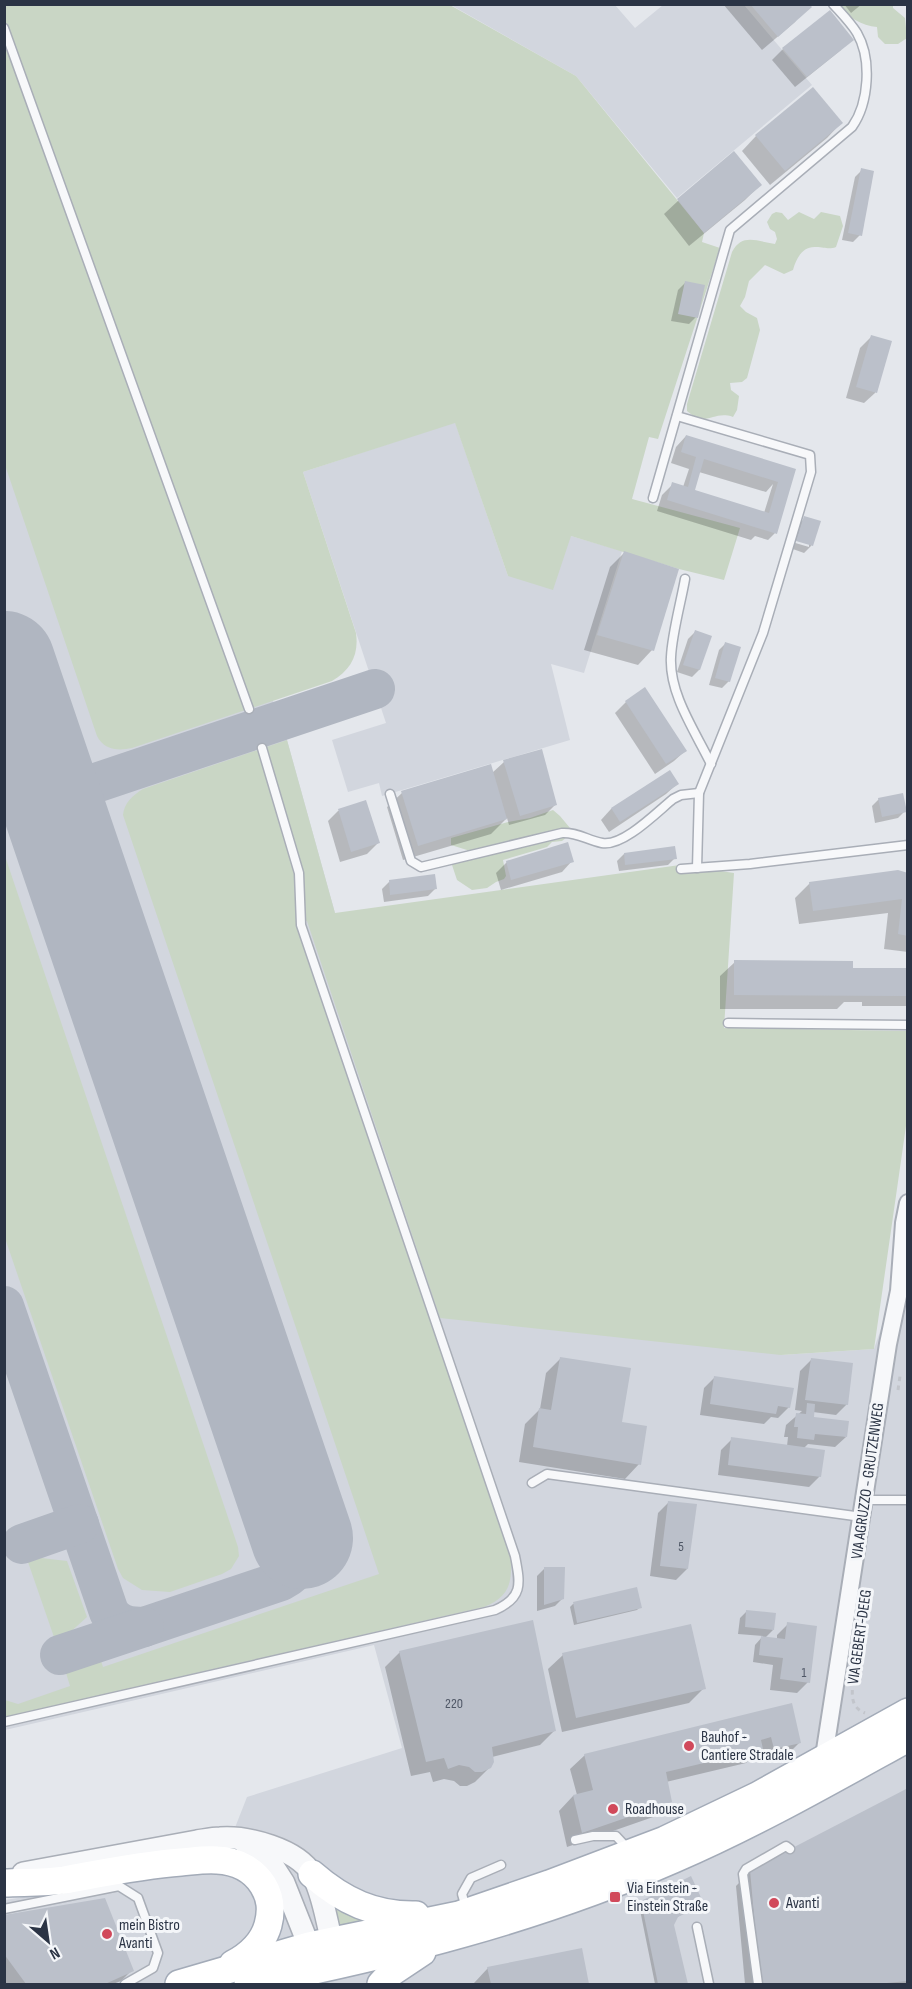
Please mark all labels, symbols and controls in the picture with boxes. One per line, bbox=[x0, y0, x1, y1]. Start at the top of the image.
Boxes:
street label: VIA AGRUZZO - GRUTZENWEG bbox=[848, 1402, 888, 1560]
house number: 5 bbox=[678, 1538, 684, 1555]
street label: VIA GEBERT-DEEG bbox=[844, 1588, 876, 1686]
house number: 1 bbox=[802, 1664, 807, 1681]
house number: 220 bbox=[445, 1695, 463, 1712]
place label: Bauhof - Cantiere Stradale bbox=[701, 1728, 794, 1765]
marker: Bauhof - Cantiere Stradale bbox=[682, 1739, 696, 1753]
place label: Roadhouse bbox=[625, 1800, 684, 1819]
marker: Roadhouse bbox=[606, 1802, 620, 1816]
place label: Via Einstein - Einstein Straße bbox=[627, 1879, 708, 1916]
marker: Via Einstein - Einstein Straße bbox=[608, 1890, 622, 1904]
place label: Avanti bbox=[785, 1894, 820, 1913]
marker: Avanti bbox=[767, 1896, 781, 1910]
north arrow bbox=[18, 1911, 78, 1971]
place label: mein Bistro Avanti bbox=[118, 1916, 180, 1953]
marker: mein Bistro Avanti bbox=[100, 1927, 114, 1941]
text: N bbox=[46, 1942, 63, 1963]

